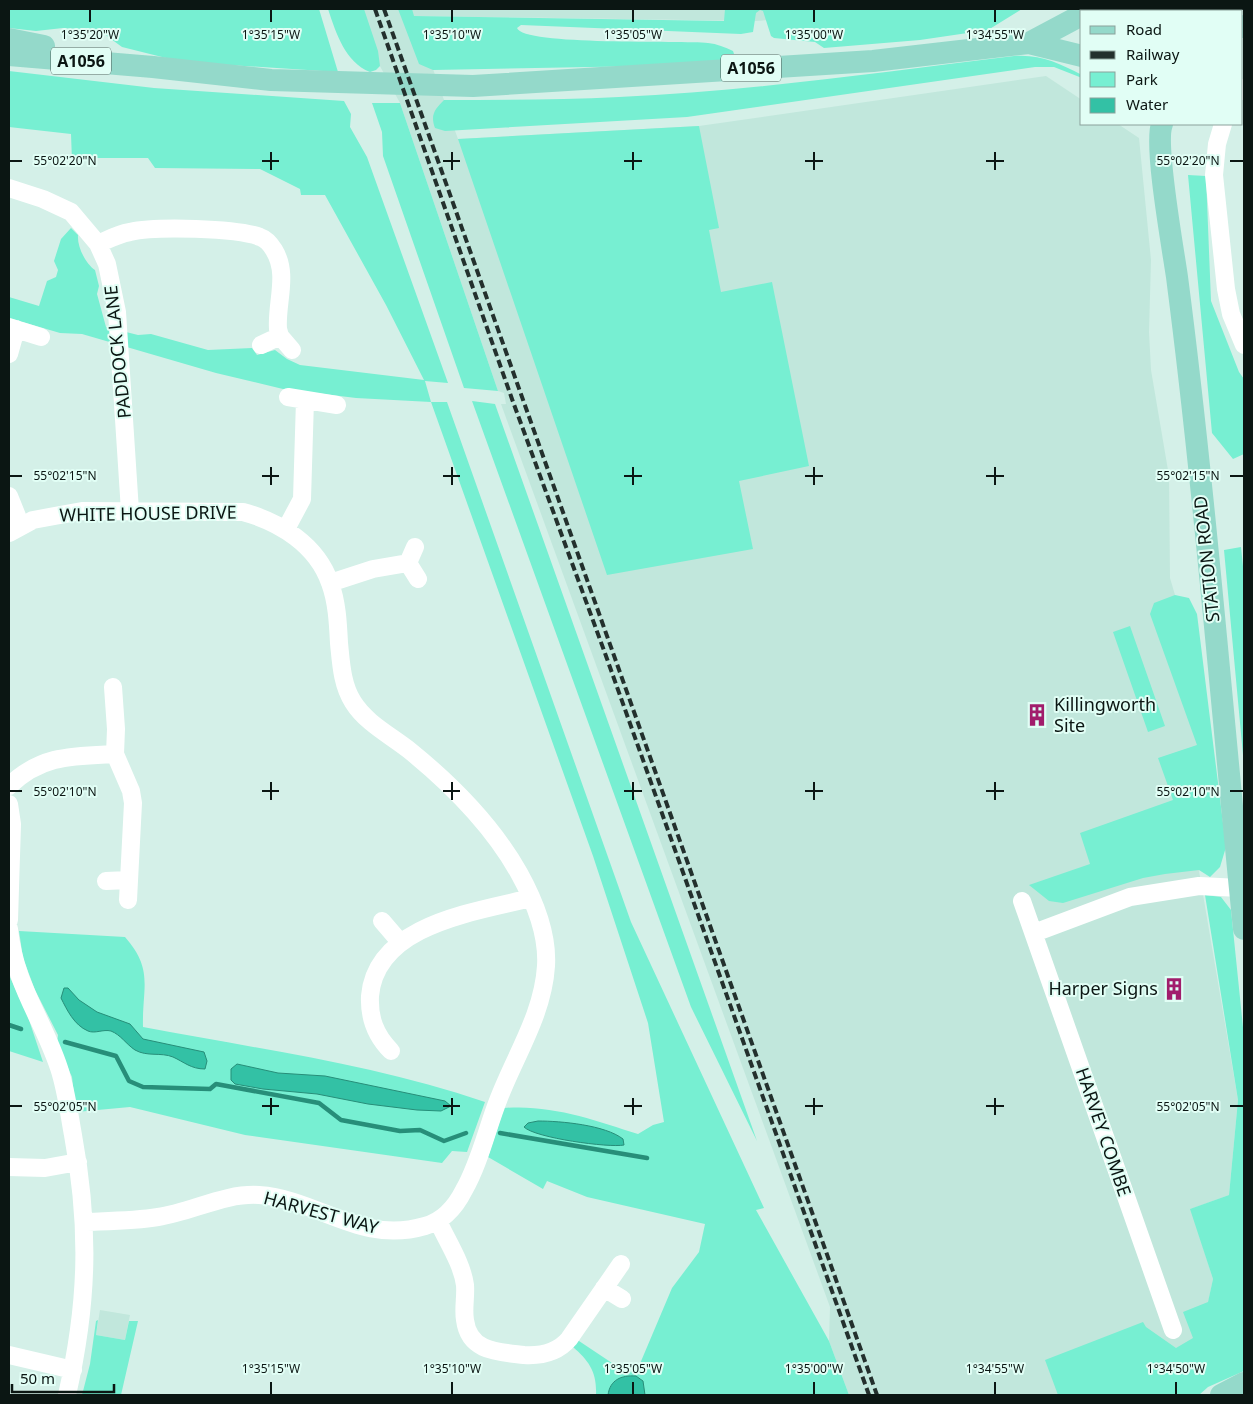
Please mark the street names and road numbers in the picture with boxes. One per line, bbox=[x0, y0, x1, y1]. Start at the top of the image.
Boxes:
road number: A1056 bbox=[51, 48, 111, 74]
road number: A1056 bbox=[721, 54, 781, 82]
street label: PADDOCK LANE bbox=[98, 284, 136, 420]
street label: STATION ROAD bbox=[1187, 495, 1225, 623]
street label: WHITE HOUSE DRIVE bbox=[59, 499, 237, 527]
street label: HARVEY COMBE bbox=[1071, 1064, 1137, 1199]
street label: HARVEST WAY bbox=[261, 1185, 382, 1239]

